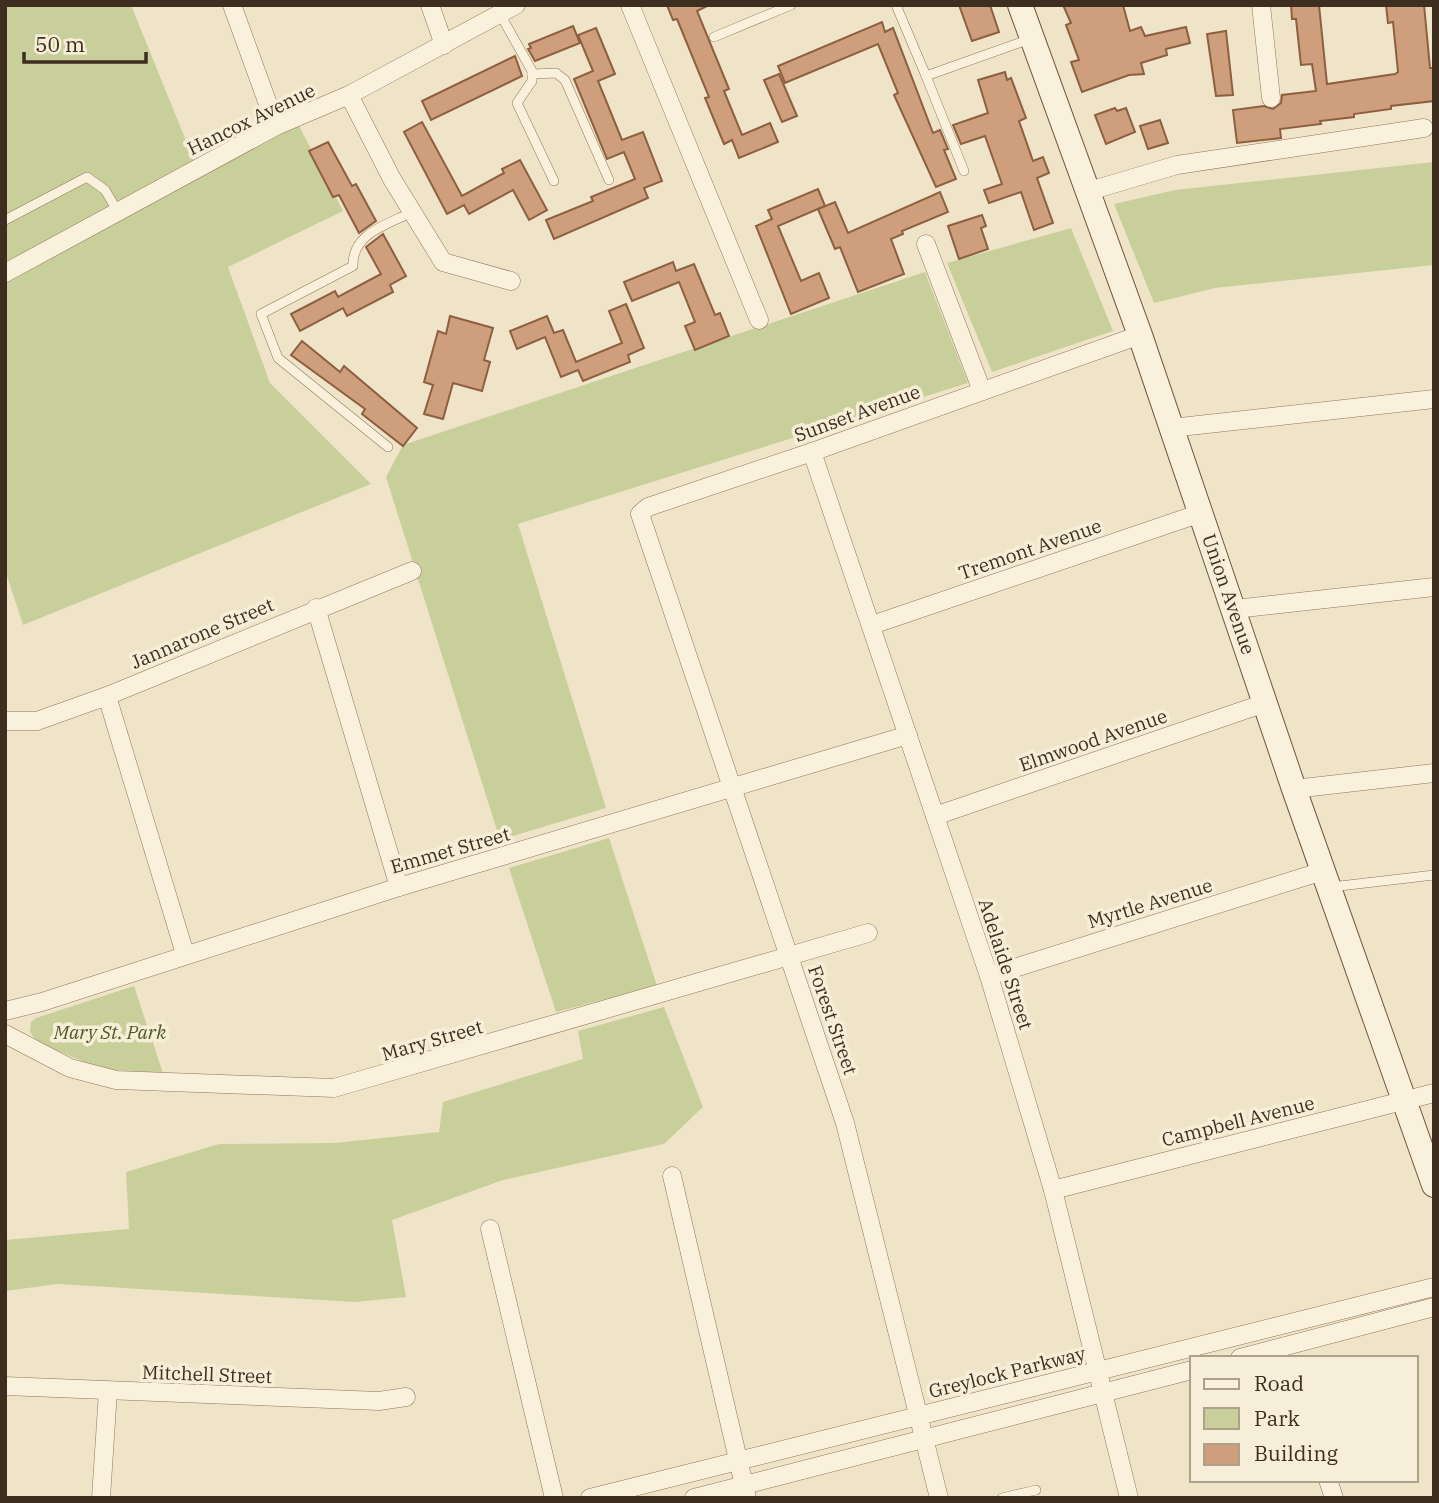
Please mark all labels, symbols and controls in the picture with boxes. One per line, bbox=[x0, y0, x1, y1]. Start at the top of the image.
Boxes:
scale bar bbox=[24, 21, 147, 65]
text: 50 m bbox=[35, 30, 85, 58]
street label: Hancox Avenue bbox=[183, 78, 319, 160]
street label: Sunset Avenue bbox=[791, 379, 923, 447]
street label: Tremont Avenue bbox=[955, 513, 1105, 585]
street label: Union Avenue bbox=[1197, 530, 1261, 658]
street label: Jannarone Street bbox=[127, 592, 277, 674]
street label: Elmwood Avenue bbox=[1016, 703, 1170, 777]
street label: Emmet Street bbox=[388, 821, 513, 878]
street label: Myrtle Avenue bbox=[1085, 873, 1215, 933]
street label: Adelaide Street bbox=[974, 896, 1039, 1033]
street label: Forest Street bbox=[803, 962, 863, 1078]
street label: Mary Street bbox=[379, 1014, 486, 1066]
park label: Mary St. Park bbox=[53, 1020, 167, 1044]
street label: Campbell Avenue bbox=[1159, 1090, 1317, 1152]
street label: Greylock Parkway bbox=[926, 1341, 1089, 1403]
legend bbox=[1190, 1356, 1418, 1482]
street label: Mitchell Street bbox=[141, 1360, 273, 1388]
text: Road bbox=[1254, 1369, 1304, 1397]
text: Park bbox=[1254, 1404, 1301, 1432]
text: Building bbox=[1254, 1439, 1339, 1467]

